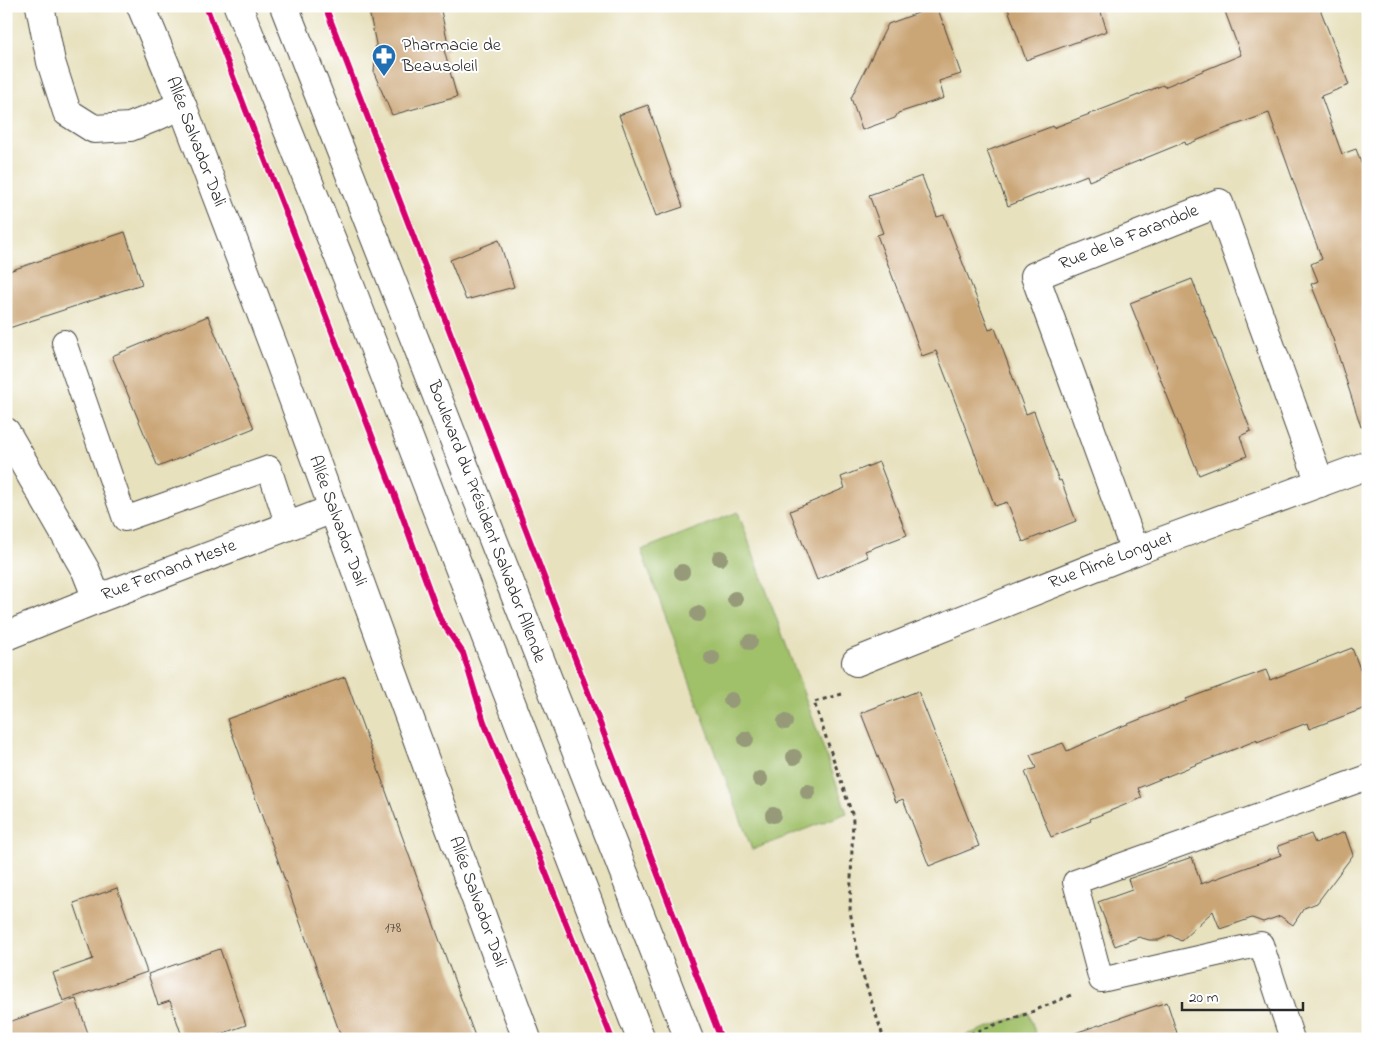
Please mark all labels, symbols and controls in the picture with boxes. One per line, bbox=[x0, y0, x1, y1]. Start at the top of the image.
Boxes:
place label: Pharmacie de Beausoleil bbox=[401, 33, 502, 80]
pharmacy icon: Pharmacie de Beausoleil bbox=[371, 43, 397, 77]
street label: Allée Salvador Dali bbox=[158, 73, 232, 211]
street label: Rue de la Farandole bbox=[1055, 198, 1203, 278]
street label: Boulevard du Président Salvador Allende bbox=[420, 376, 552, 668]
street label: Allée Salvador Dali bbox=[301, 452, 373, 590]
street label: Rue Aimé Longuet bbox=[1045, 525, 1177, 598]
street label: Rue Fernand Meste bbox=[98, 533, 241, 609]
street label: Allée Salvador Dali bbox=[441, 833, 513, 971]
house number: 178 bbox=[385, 917, 402, 939]
scale bar bbox=[1182, 980, 1303, 1012]
text: 20 m bbox=[1189, 987, 1219, 1009]

